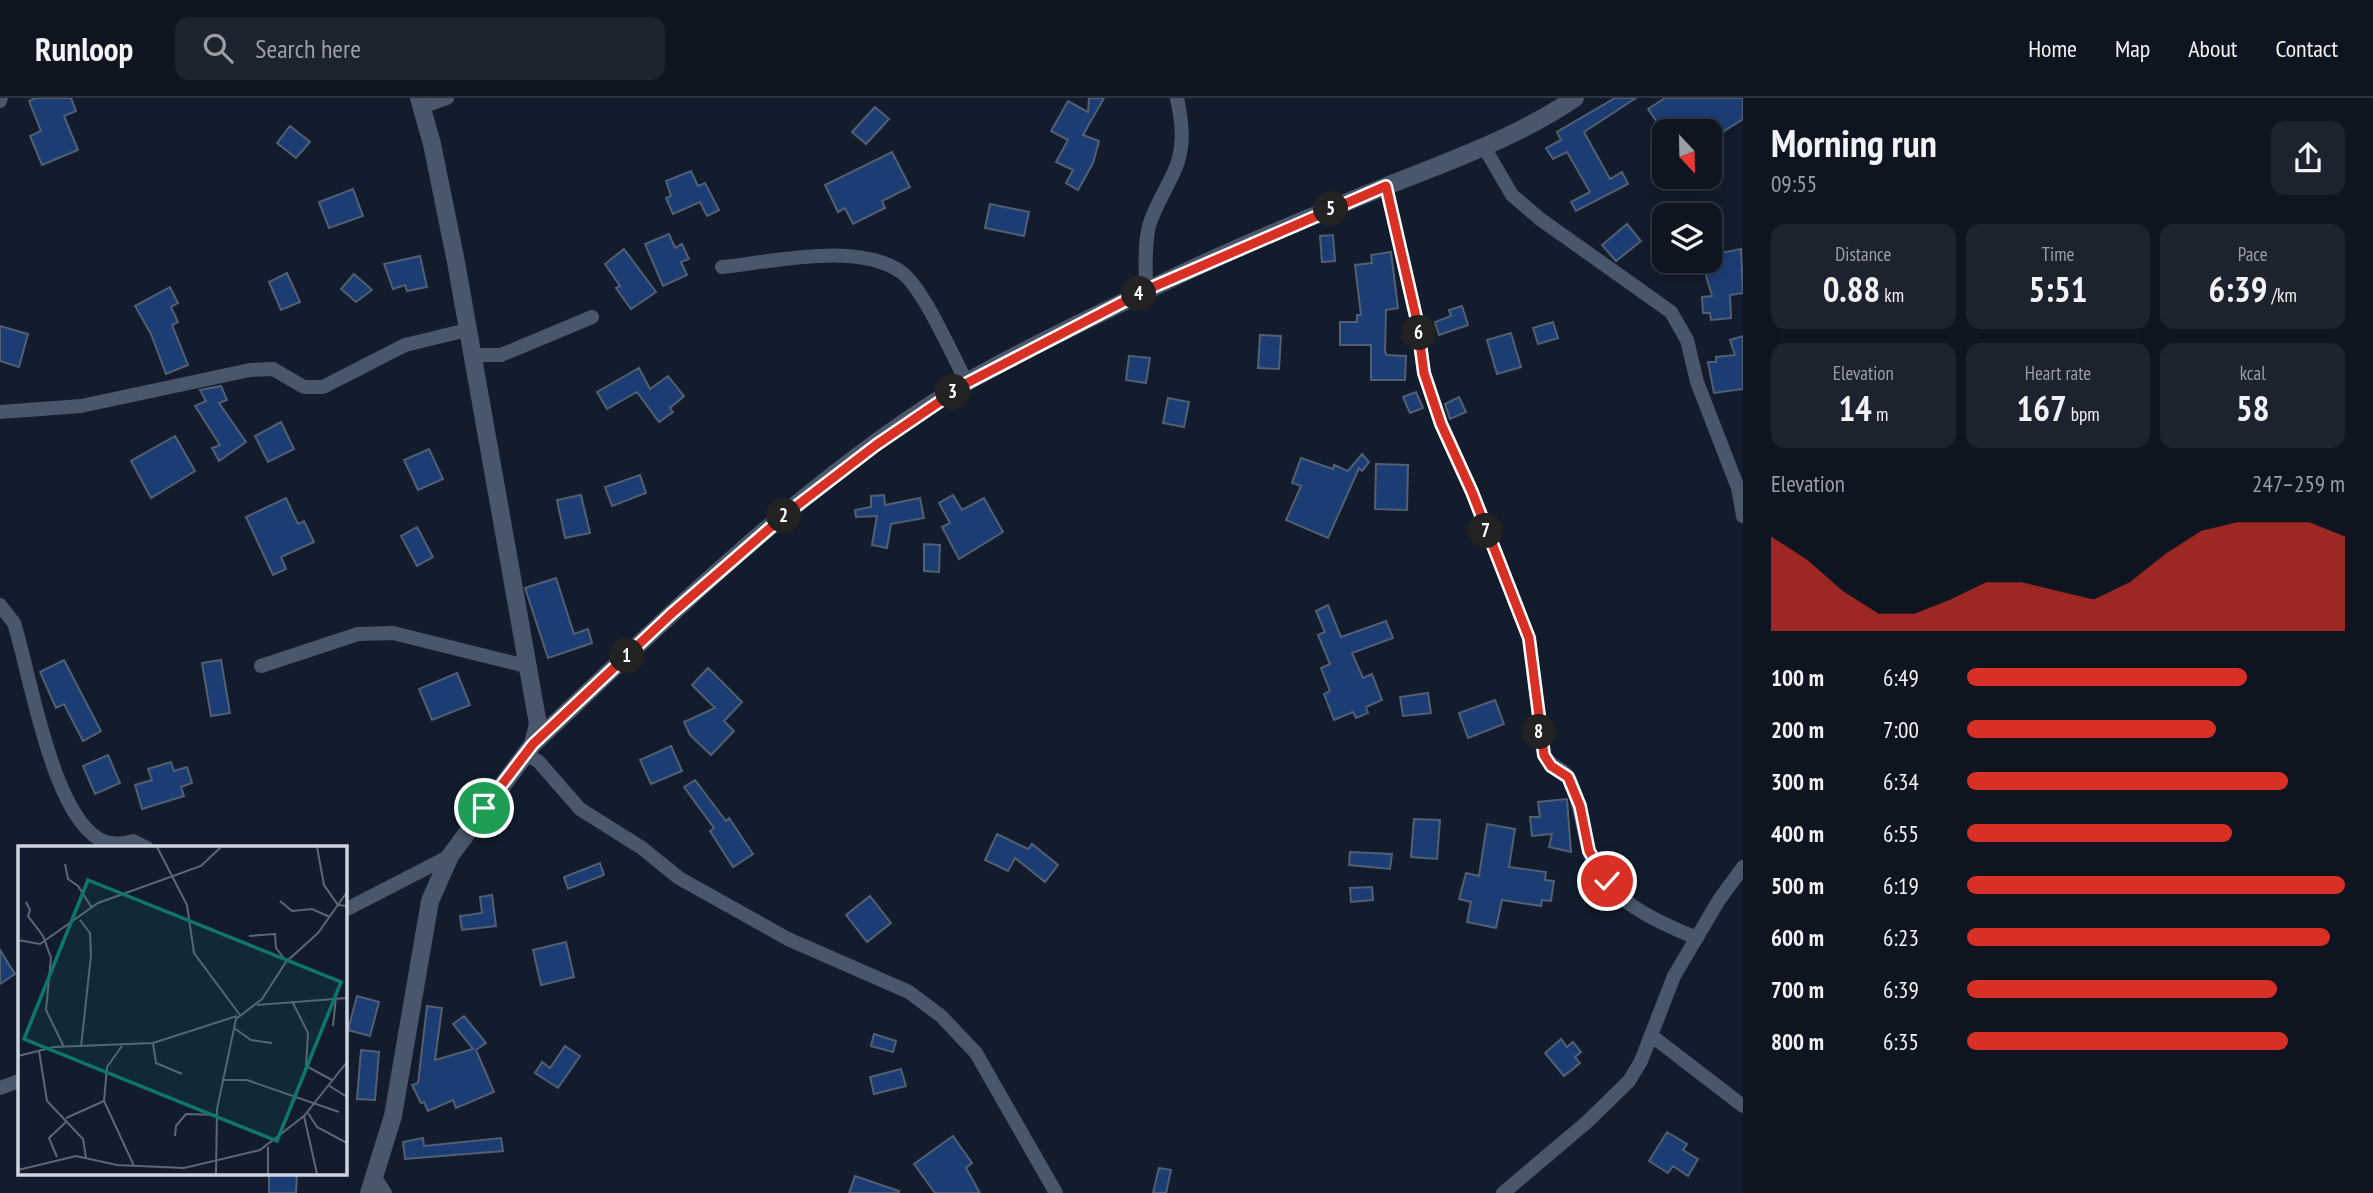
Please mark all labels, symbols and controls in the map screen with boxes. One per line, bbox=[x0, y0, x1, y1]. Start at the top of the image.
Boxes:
search box bbox=[175, 17, 665, 80]
text: Runloop bbox=[35, 27, 133, 70]
icon: search bbox=[199, 29, 237, 67]
text: Search here bbox=[255, 32, 361, 65]
text: Home bbox=[2028, 33, 2077, 64]
text: Map bbox=[2115, 33, 2150, 64]
text: About bbox=[2188, 33, 2237, 64]
text: Contact bbox=[2275, 33, 2338, 64]
text: Morning run bbox=[1771, 118, 1937, 167]
north arrow bbox=[1652, 119, 1722, 189]
map controls bbox=[1652, 119, 1722, 273]
button: share bbox=[2271, 121, 2345, 195]
text: 09:55 bbox=[1771, 169, 1817, 198]
pin: 5 bbox=[1314, 192, 1348, 226]
text: 5 bbox=[1326, 196, 1335, 220]
button: layers bbox=[1652, 203, 1722, 273]
text: Distance bbox=[1835, 242, 1891, 266]
text: Time bbox=[2042, 242, 2074, 266]
text: Pace bbox=[2238, 242, 2268, 266]
text: 0.88 bbox=[1823, 266, 1880, 312]
text: 5:51 bbox=[2029, 266, 2087, 312]
text: 6:39 bbox=[2208, 266, 2267, 312]
pin: 4 bbox=[1122, 276, 1156, 312]
text: 4 bbox=[1134, 281, 1143, 305]
text: km bbox=[1880, 283, 1904, 307]
text: /km bbox=[2267, 283, 2297, 307]
pin: 6 bbox=[1402, 316, 1436, 350]
text: 6 bbox=[1414, 320, 1423, 344]
text: Elevation bbox=[1833, 361, 1894, 385]
text: Heart rate bbox=[2025, 361, 2091, 385]
text: kcal bbox=[2240, 361, 2266, 385]
pin: 3 bbox=[936, 374, 970, 410]
text: 3 bbox=[948, 379, 957, 403]
text: 14 bbox=[1838, 385, 1872, 431]
text: 167 bbox=[2016, 385, 2067, 431]
text: 58 bbox=[2236, 385, 2269, 431]
text: m bbox=[1872, 402, 1888, 426]
text: bpm bbox=[2067, 402, 2100, 426]
text: Elevation bbox=[1771, 469, 1845, 498]
text: 247–259 m bbox=[2252, 469, 2345, 498]
pin: 2 bbox=[766, 498, 802, 534]
text: 2 bbox=[779, 503, 788, 527]
pin: 7 bbox=[1468, 514, 1504, 548]
text: 7 bbox=[1481, 518, 1490, 542]
pin: 1 bbox=[610, 638, 644, 674]
text: 1 bbox=[622, 643, 631, 667]
text: 100 m bbox=[1771, 663, 1824, 692]
text: 6:49 bbox=[1883, 663, 1919, 692]
pin: 8 bbox=[1522, 714, 1556, 750]
text: 200 m bbox=[1771, 715, 1824, 744]
text: 7:00 bbox=[1883, 715, 1919, 744]
text: 8 bbox=[1534, 719, 1543, 743]
text: 300 m bbox=[1771, 767, 1824, 796]
text: 6:34 bbox=[1883, 767, 1919, 796]
pin bbox=[454, 778, 514, 838]
icon: arrive bbox=[465, 789, 503, 827]
text: 400 m bbox=[1771, 819, 1824, 848]
text: 6:55 bbox=[1883, 819, 1919, 848]
inset map bbox=[18, 846, 346, 1176]
pin bbox=[1577, 851, 1637, 911]
icon: check bbox=[1588, 862, 1626, 900]
text: 500 m bbox=[1771, 871, 1824, 900]
text: 6:19 bbox=[1883, 871, 1919, 900]
text: 600 m bbox=[1771, 923, 1824, 952]
text: 6:23 bbox=[1883, 923, 1919, 952]
text: 700 m bbox=[1771, 975, 1824, 1004]
text: 6:39 bbox=[1883, 975, 1919, 1004]
text: 800 m bbox=[1771, 1027, 1824, 1056]
text: 6:35 bbox=[1883, 1027, 1919, 1056]

